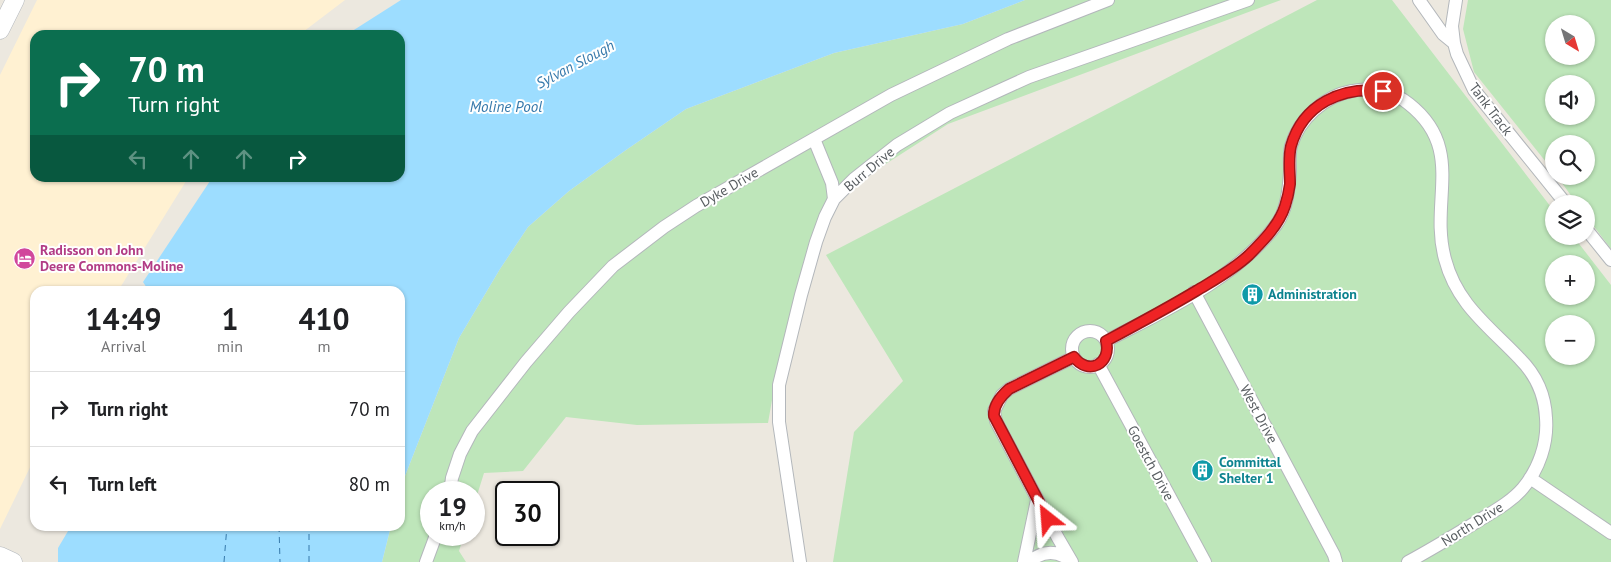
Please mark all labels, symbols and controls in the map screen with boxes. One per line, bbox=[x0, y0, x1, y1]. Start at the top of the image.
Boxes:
north arrow bbox=[1545, 15, 1595, 65]
map controls bbox=[1545, 15, 1595, 365]
water label: Sylvan Slough bbox=[533, 35, 618, 93]
text: 70 m bbox=[128, 46, 205, 92]
icon: right bbox=[45, 50, 110, 115]
pin bbox=[1362, 70, 1404, 112]
button: sound bbox=[1545, 75, 1595, 125]
icon: arrive bbox=[1369, 77, 1397, 105]
street label: Tank Track bbox=[1465, 79, 1517, 139]
text: Turn right bbox=[128, 90, 220, 118]
water label: Moline Pool bbox=[470, 97, 542, 116]
button: search bbox=[1545, 135, 1595, 185]
street label: Burr Drive bbox=[840, 143, 898, 195]
icon: left bbox=[124, 145, 152, 173]
icon: ahead bbox=[177, 145, 205, 173]
icon: ahead bbox=[230, 145, 258, 173]
icon: right bbox=[283, 145, 311, 173]
street label: Dyke Drive bbox=[697, 163, 761, 211]
button: layers bbox=[1545, 195, 1595, 245]
place label: Radisson on John Deere Commons-Moline bbox=[40, 241, 183, 275]
hotel icon: Radisson on John Deere Commons-Moline bbox=[12, 246, 36, 270]
button: + bbox=[1545, 255, 1595, 305]
building icon: Administration bbox=[1240, 282, 1264, 306]
place label: Administration bbox=[1268, 285, 1357, 303]
text: 14:49 bbox=[85, 299, 162, 338]
text: 1 bbox=[222, 299, 239, 338]
text: 410 bbox=[298, 299, 350, 338]
button: − bbox=[1545, 315, 1595, 365]
text: Arrival bbox=[101, 336, 146, 356]
text: min bbox=[217, 336, 243, 356]
text: m bbox=[318, 336, 331, 356]
street label: West Drive bbox=[1236, 382, 1282, 446]
icon: right bbox=[45, 395, 73, 423]
text: Turn right bbox=[88, 397, 168, 421]
text: 70 m bbox=[349, 397, 390, 421]
street label: Goestch Drive bbox=[1124, 422, 1178, 504]
place label: Committal Shelter 1 bbox=[1219, 453, 1282, 487]
building icon: Committal Shelter 1 bbox=[1191, 458, 1215, 482]
icon: left bbox=[45, 470, 73, 498]
text: Turn left bbox=[88, 472, 157, 496]
text: 80 m bbox=[349, 472, 390, 496]
speed limit sign: 30 bbox=[495, 481, 560, 546]
text: 19 bbox=[438, 491, 467, 523]
position arrow bbox=[1021, 492, 1073, 544]
street label: North Drive bbox=[1438, 498, 1506, 550]
text: km/h bbox=[439, 518, 466, 533]

